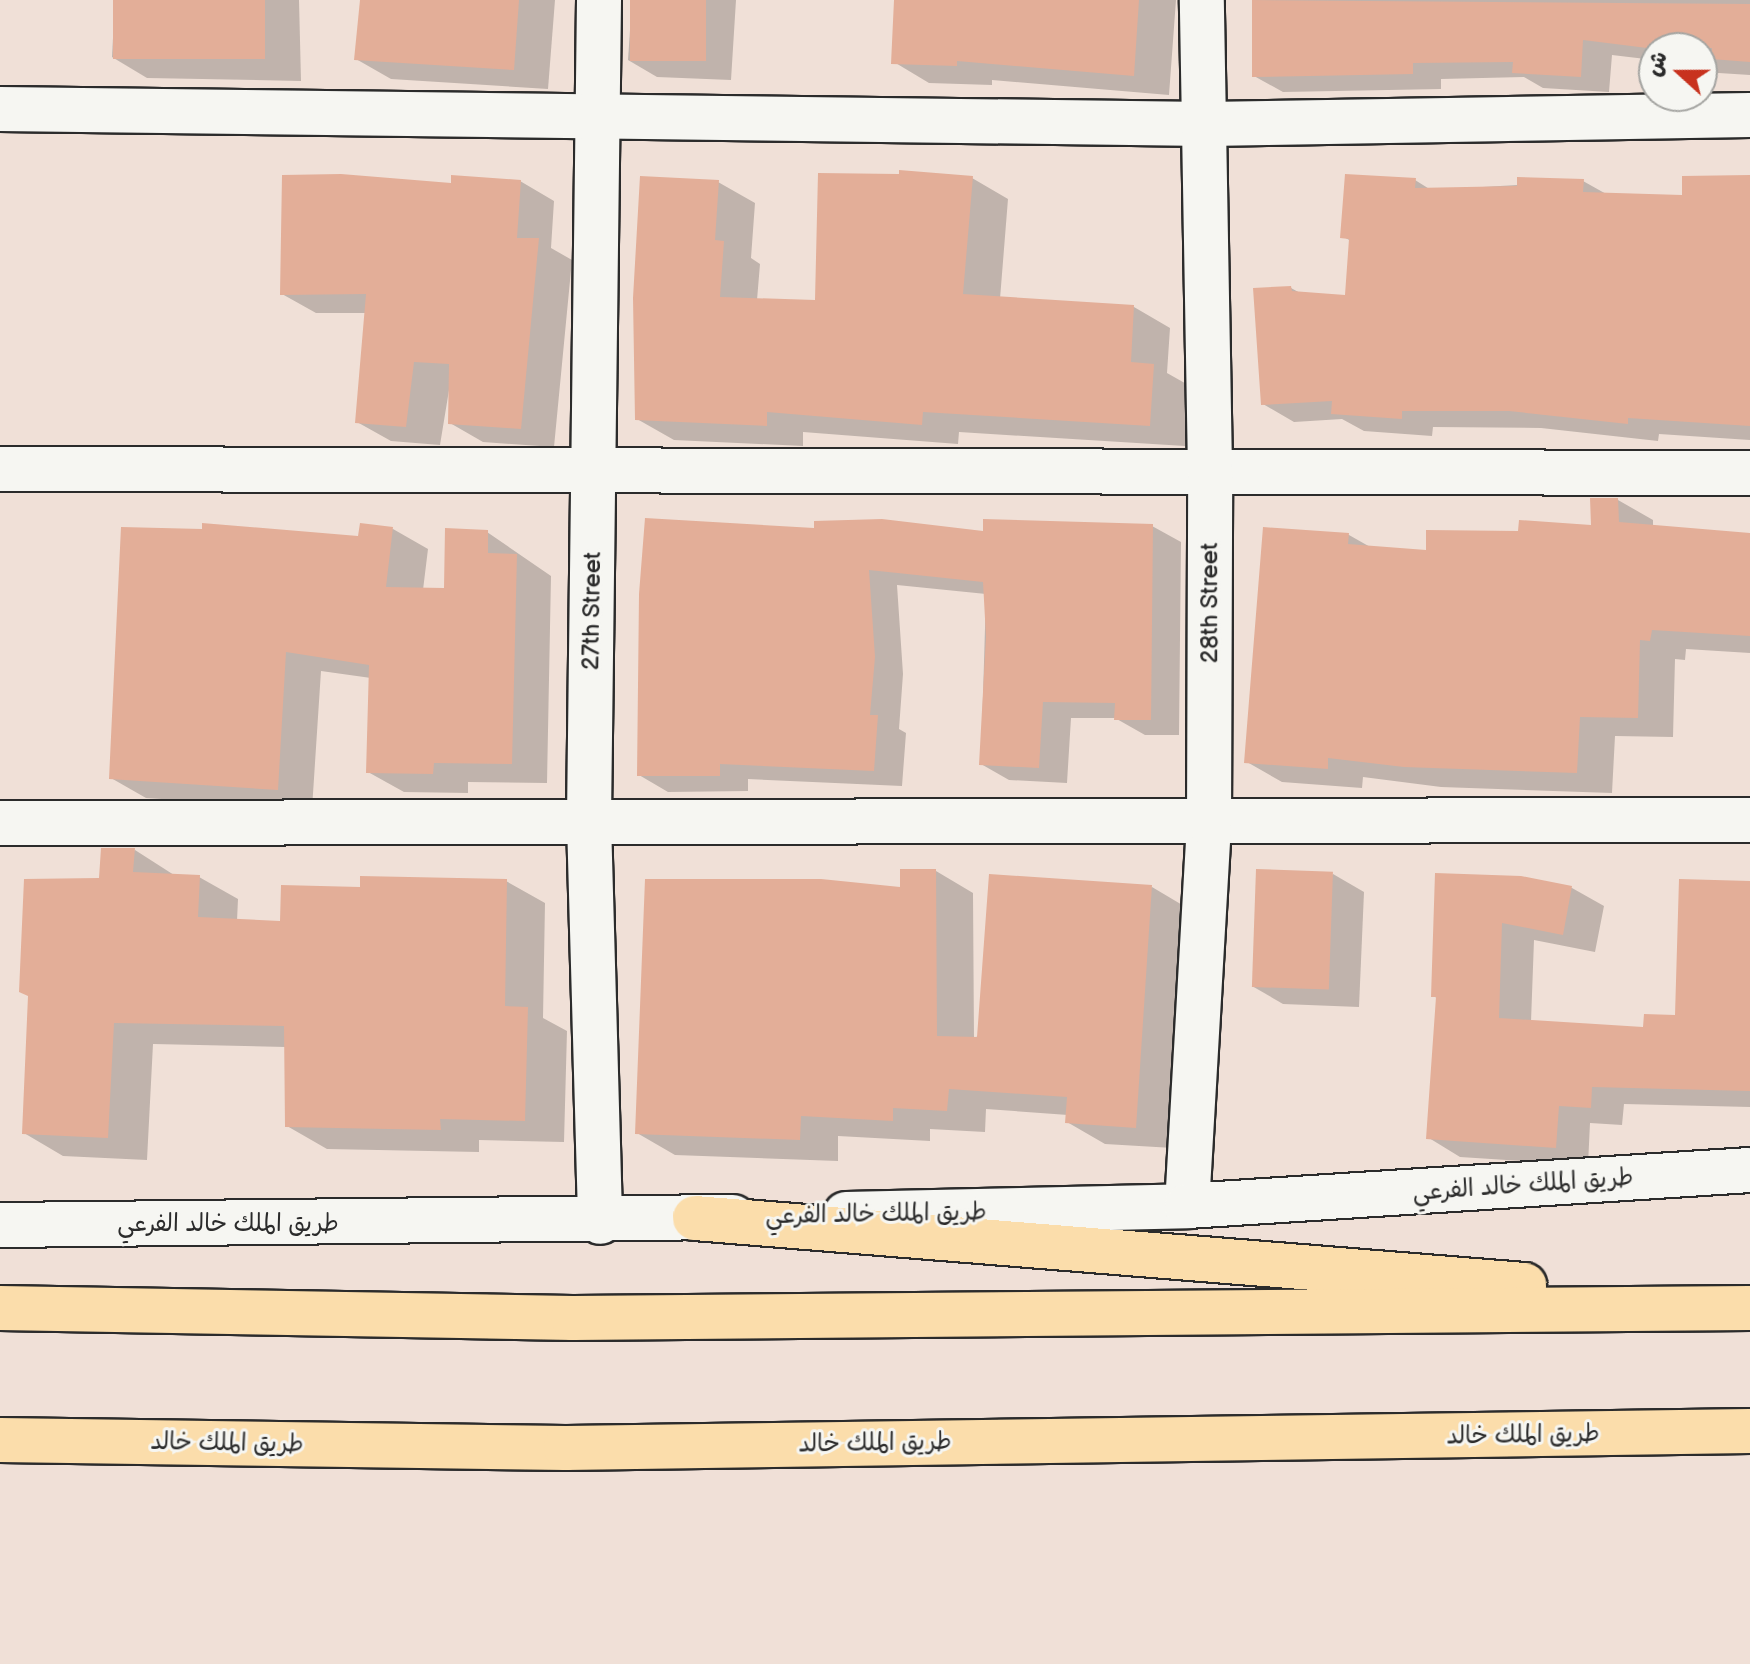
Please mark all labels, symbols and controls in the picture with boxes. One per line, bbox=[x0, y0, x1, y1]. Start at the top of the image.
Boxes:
north arrow bbox=[1638, 32, 1718, 112]
text: ش bbox=[1640, 48, 1674, 80]
street label: 28th Street bbox=[1196, 542, 1224, 664]
street label: 27th Street bbox=[577, 551, 607, 671]
street label: طريق الملك خالد الفرعي bbox=[1412, 1163, 1634, 1207]
street label: طريق الملك خالد الفرعي bbox=[765, 1198, 987, 1230]
street label: طريق الملك خالد الفرعي bbox=[117, 1210, 339, 1238]
street label: طريق الملك خالد bbox=[1446, 1419, 1600, 1451]
street label: طريق الملك خالد bbox=[150, 1427, 304, 1459]
street label: طريق الملك خالد bbox=[798, 1427, 952, 1459]

